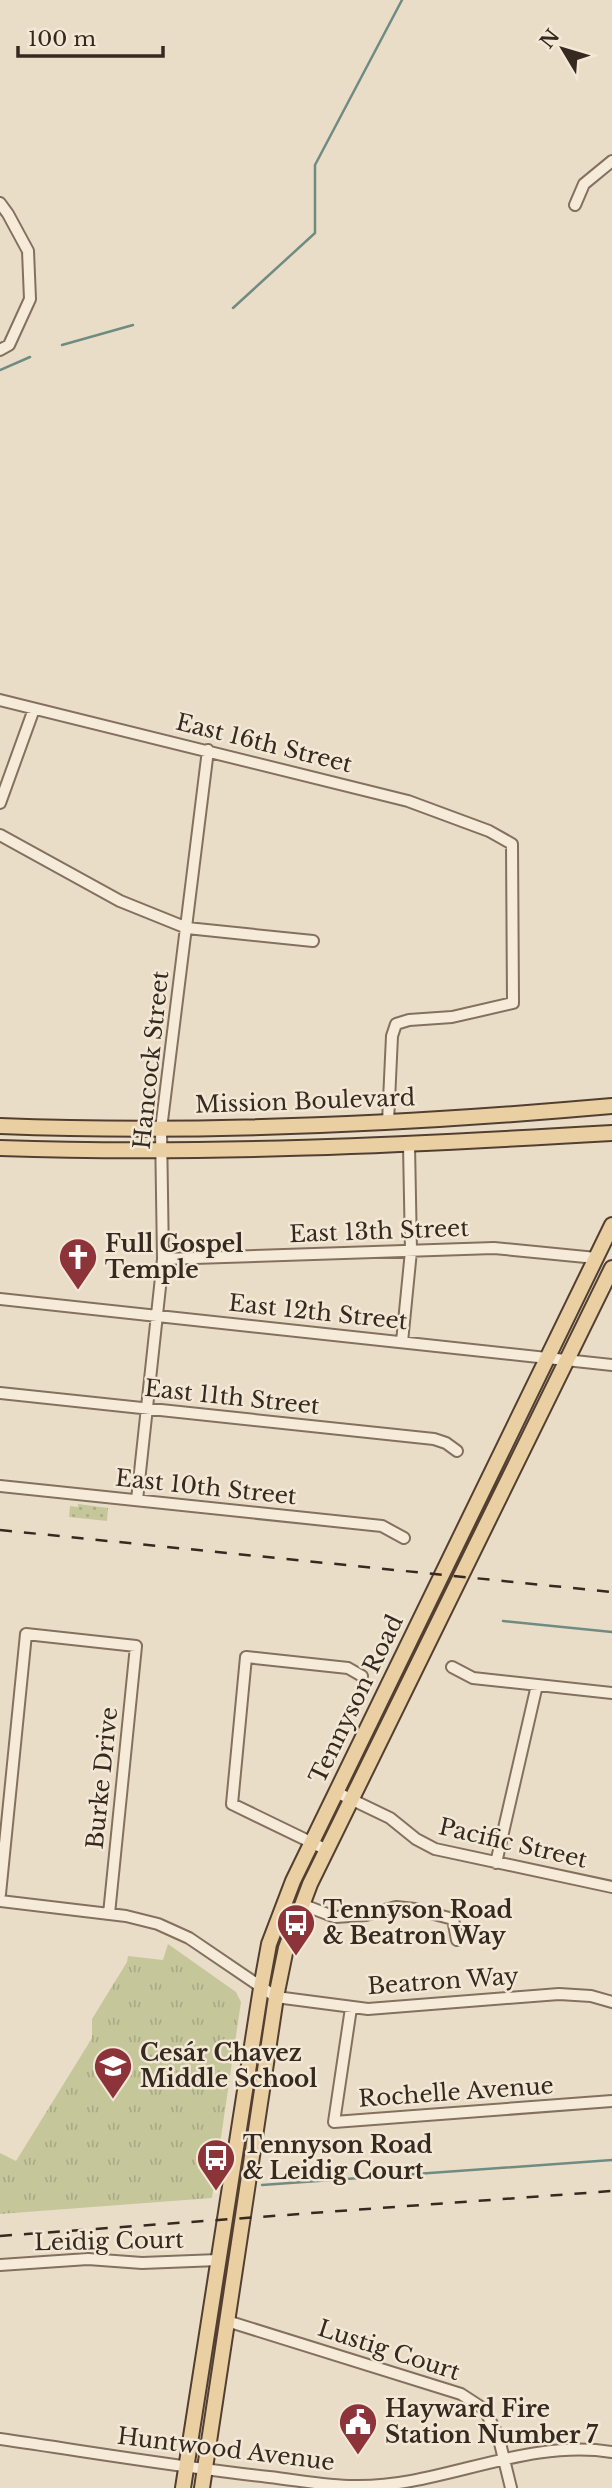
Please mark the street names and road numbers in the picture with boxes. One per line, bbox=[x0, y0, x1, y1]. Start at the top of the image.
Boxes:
street label: East 16th Street bbox=[173, 708, 355, 778]
street label: Hancock Street bbox=[128, 969, 174, 1151]
street label: Mission Boulevard bbox=[194, 1083, 416, 1119]
street label: East 13th Street bbox=[289, 1214, 470, 1248]
street label: East 12th Street bbox=[227, 1289, 409, 1335]
street label: East 11th Street bbox=[143, 1374, 321, 1420]
street label: East 10th Street bbox=[114, 1464, 298, 1510]
street label: Tennyson Road bbox=[303, 1610, 409, 1788]
street label: Burke Drive bbox=[81, 1706, 123, 1850]
street label: Pacific Street bbox=[436, 1812, 590, 1874]
street label: Beatron Way bbox=[366, 1962, 520, 2000]
street label: Rochelle Avenue bbox=[357, 2071, 555, 2113]
street label: Leidig Court bbox=[34, 2226, 184, 2256]
street label: Lustig Court bbox=[314, 2314, 464, 2386]
street label: Huntwood Avenue bbox=[116, 2422, 336, 2476]

